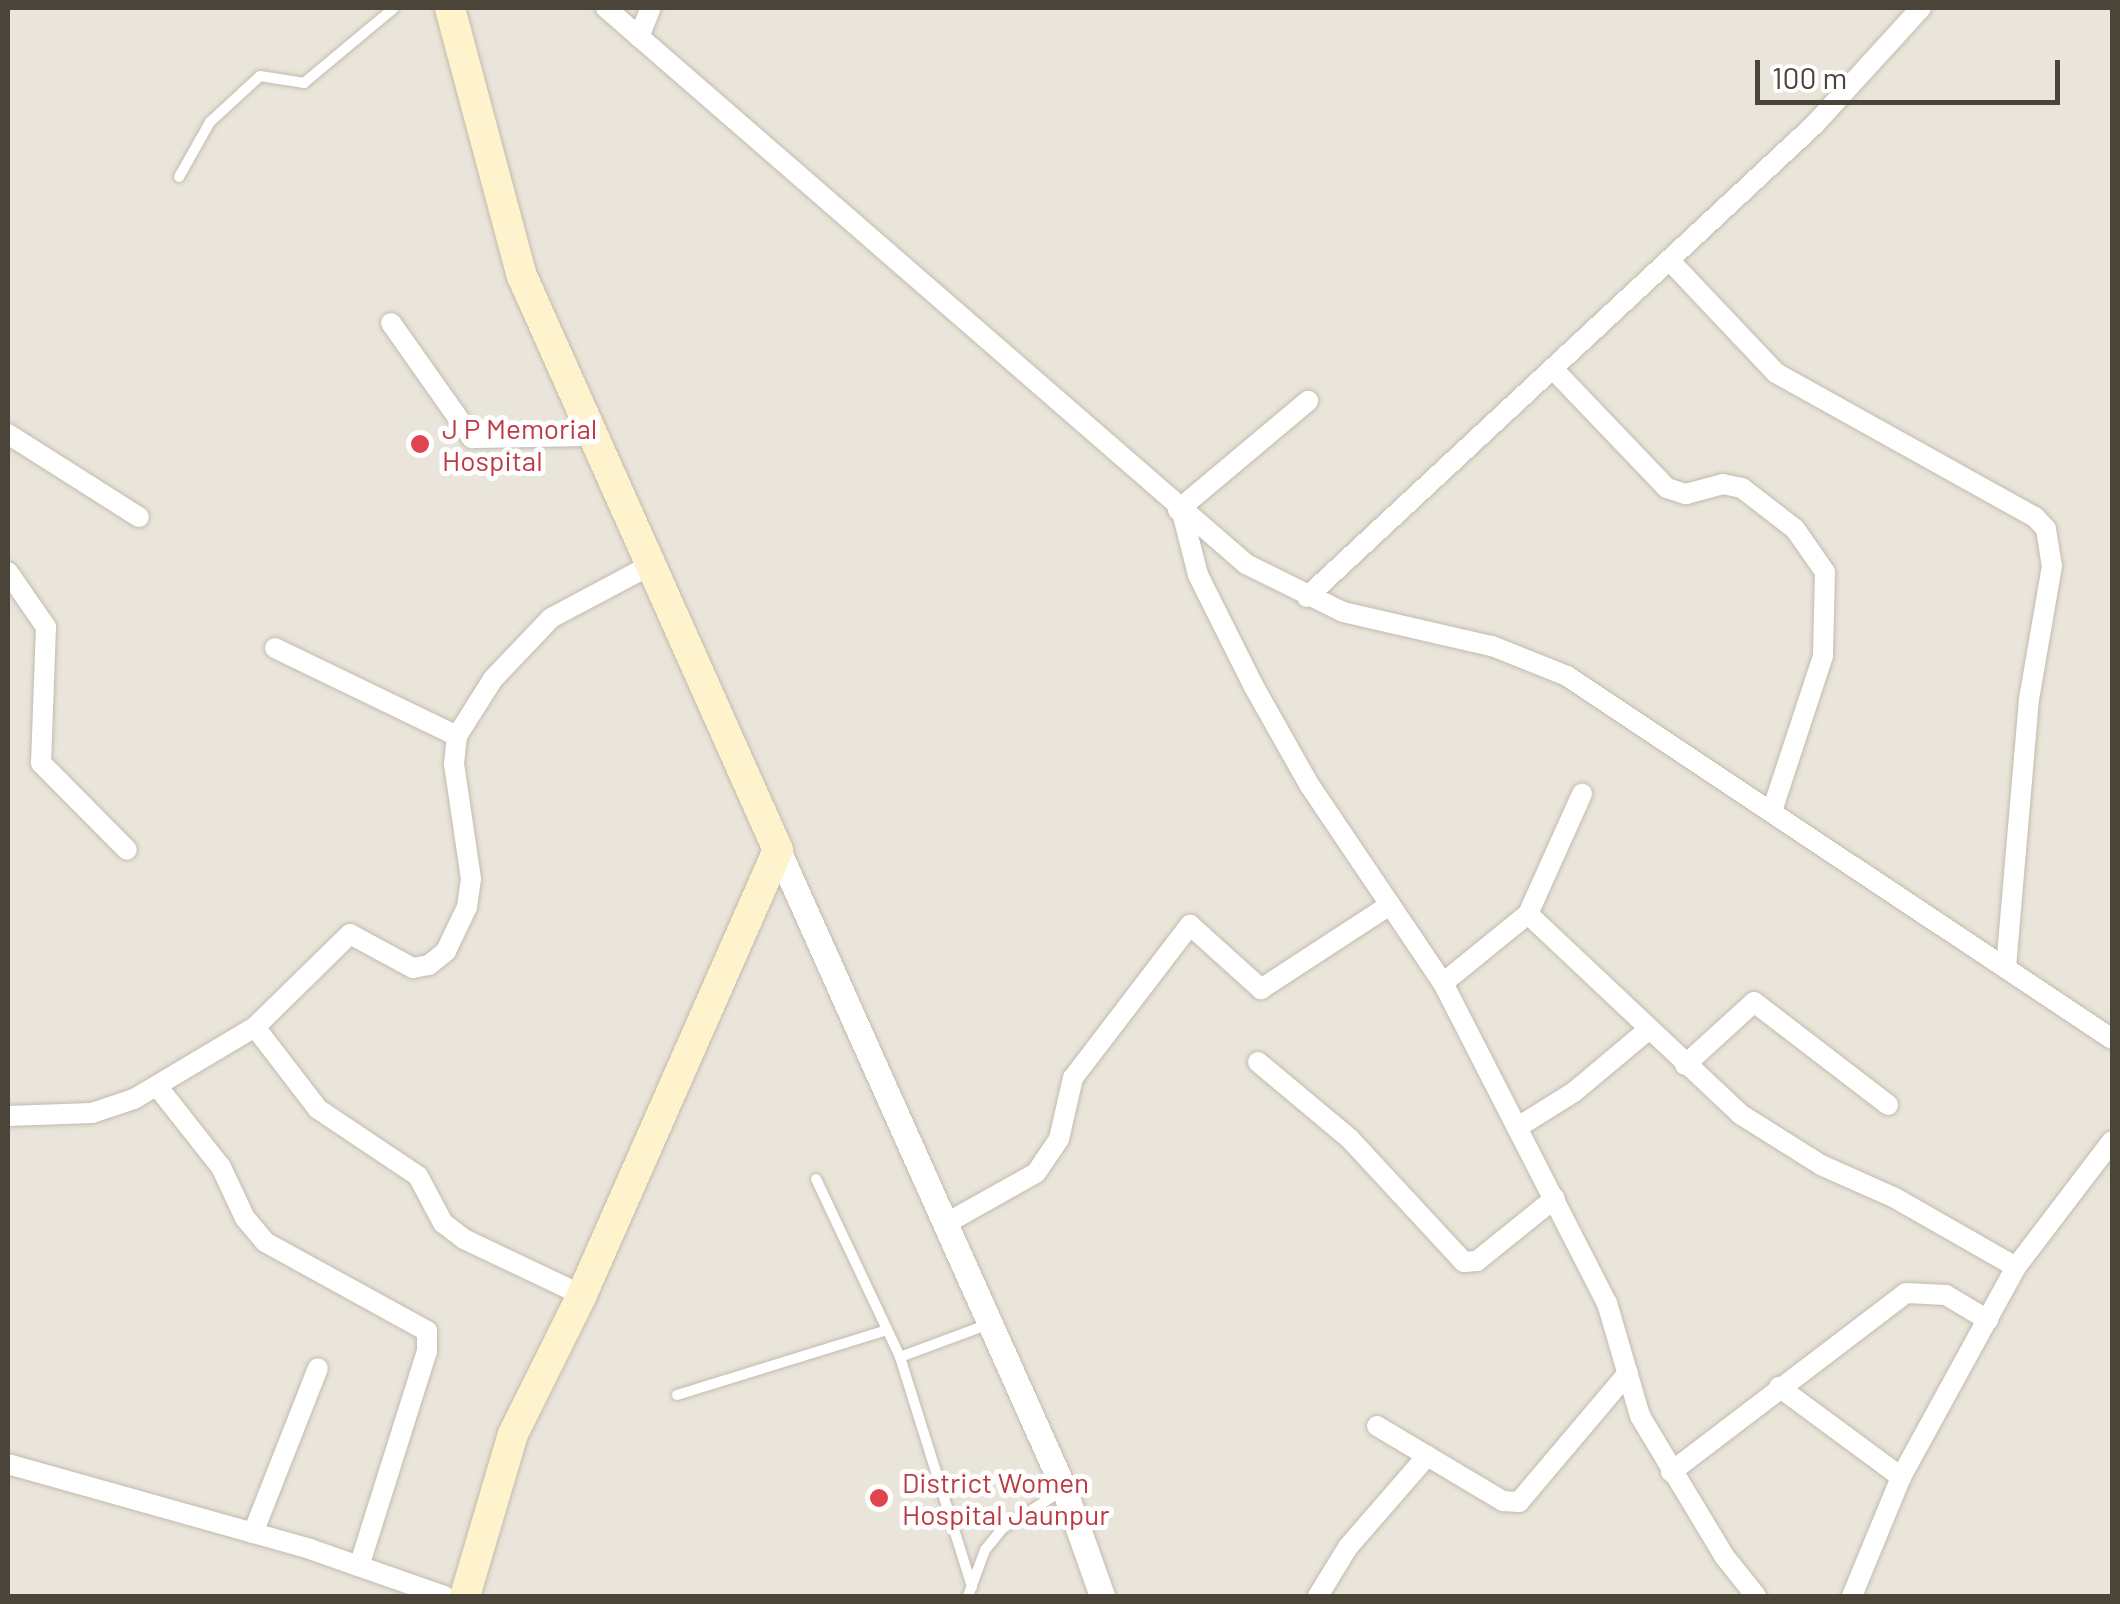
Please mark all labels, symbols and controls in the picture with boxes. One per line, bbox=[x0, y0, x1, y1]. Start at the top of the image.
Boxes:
scale bar bbox=[1760, 40, 2065, 102]
text: 100 m bbox=[1772, 59, 1847, 95]
place label: J P Memorial Hospital bbox=[442, 411, 597, 477]
marker: J P Memorial Hospital bbox=[407, 431, 433, 457]
place label: District Women Hospital Jaunpur bbox=[902, 1465, 1109, 1531]
marker: District Women Hospital Jaunpur bbox=[866, 1485, 892, 1511]

